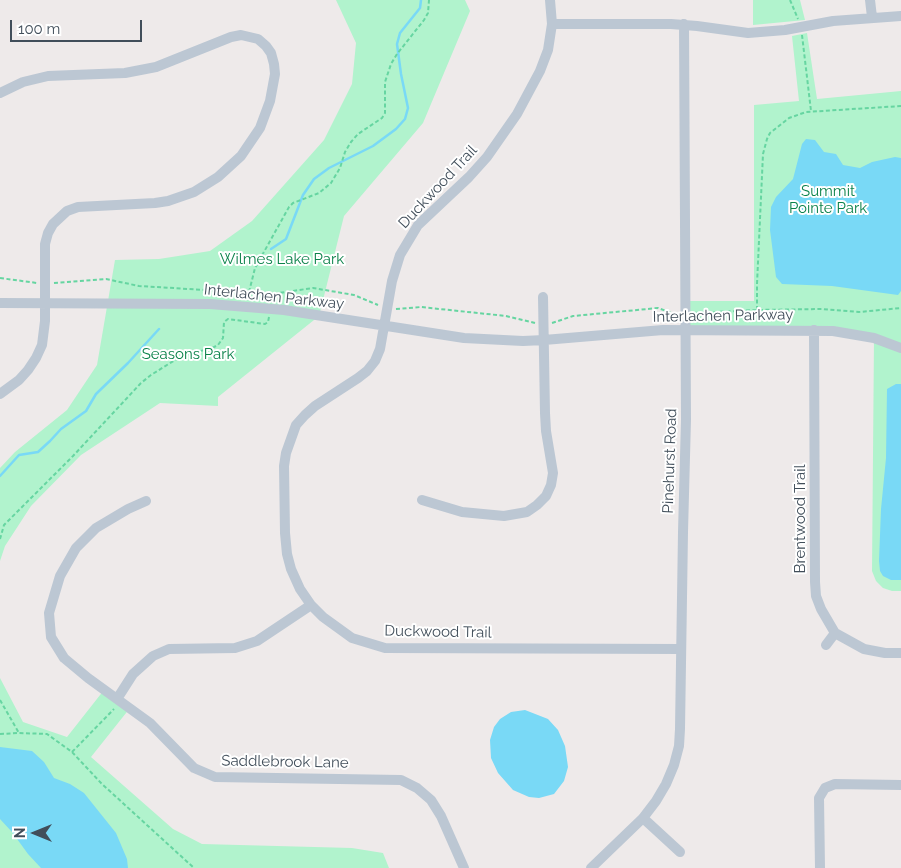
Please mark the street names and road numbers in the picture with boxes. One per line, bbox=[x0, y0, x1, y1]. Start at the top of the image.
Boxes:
street label: Duckwood Trail bbox=[395, 142, 481, 232]
street label: Interlachen Parkway bbox=[203, 281, 345, 313]
street label: Interlachen Parkway bbox=[653, 306, 793, 326]
street label: Pinehurst Road bbox=[659, 408, 681, 514]
street label: Brentwood Trail bbox=[791, 464, 809, 574]
street label: Duckwood Trail bbox=[384, 622, 492, 642]
street label: Saddlebrook Lane bbox=[221, 752, 349, 772]

